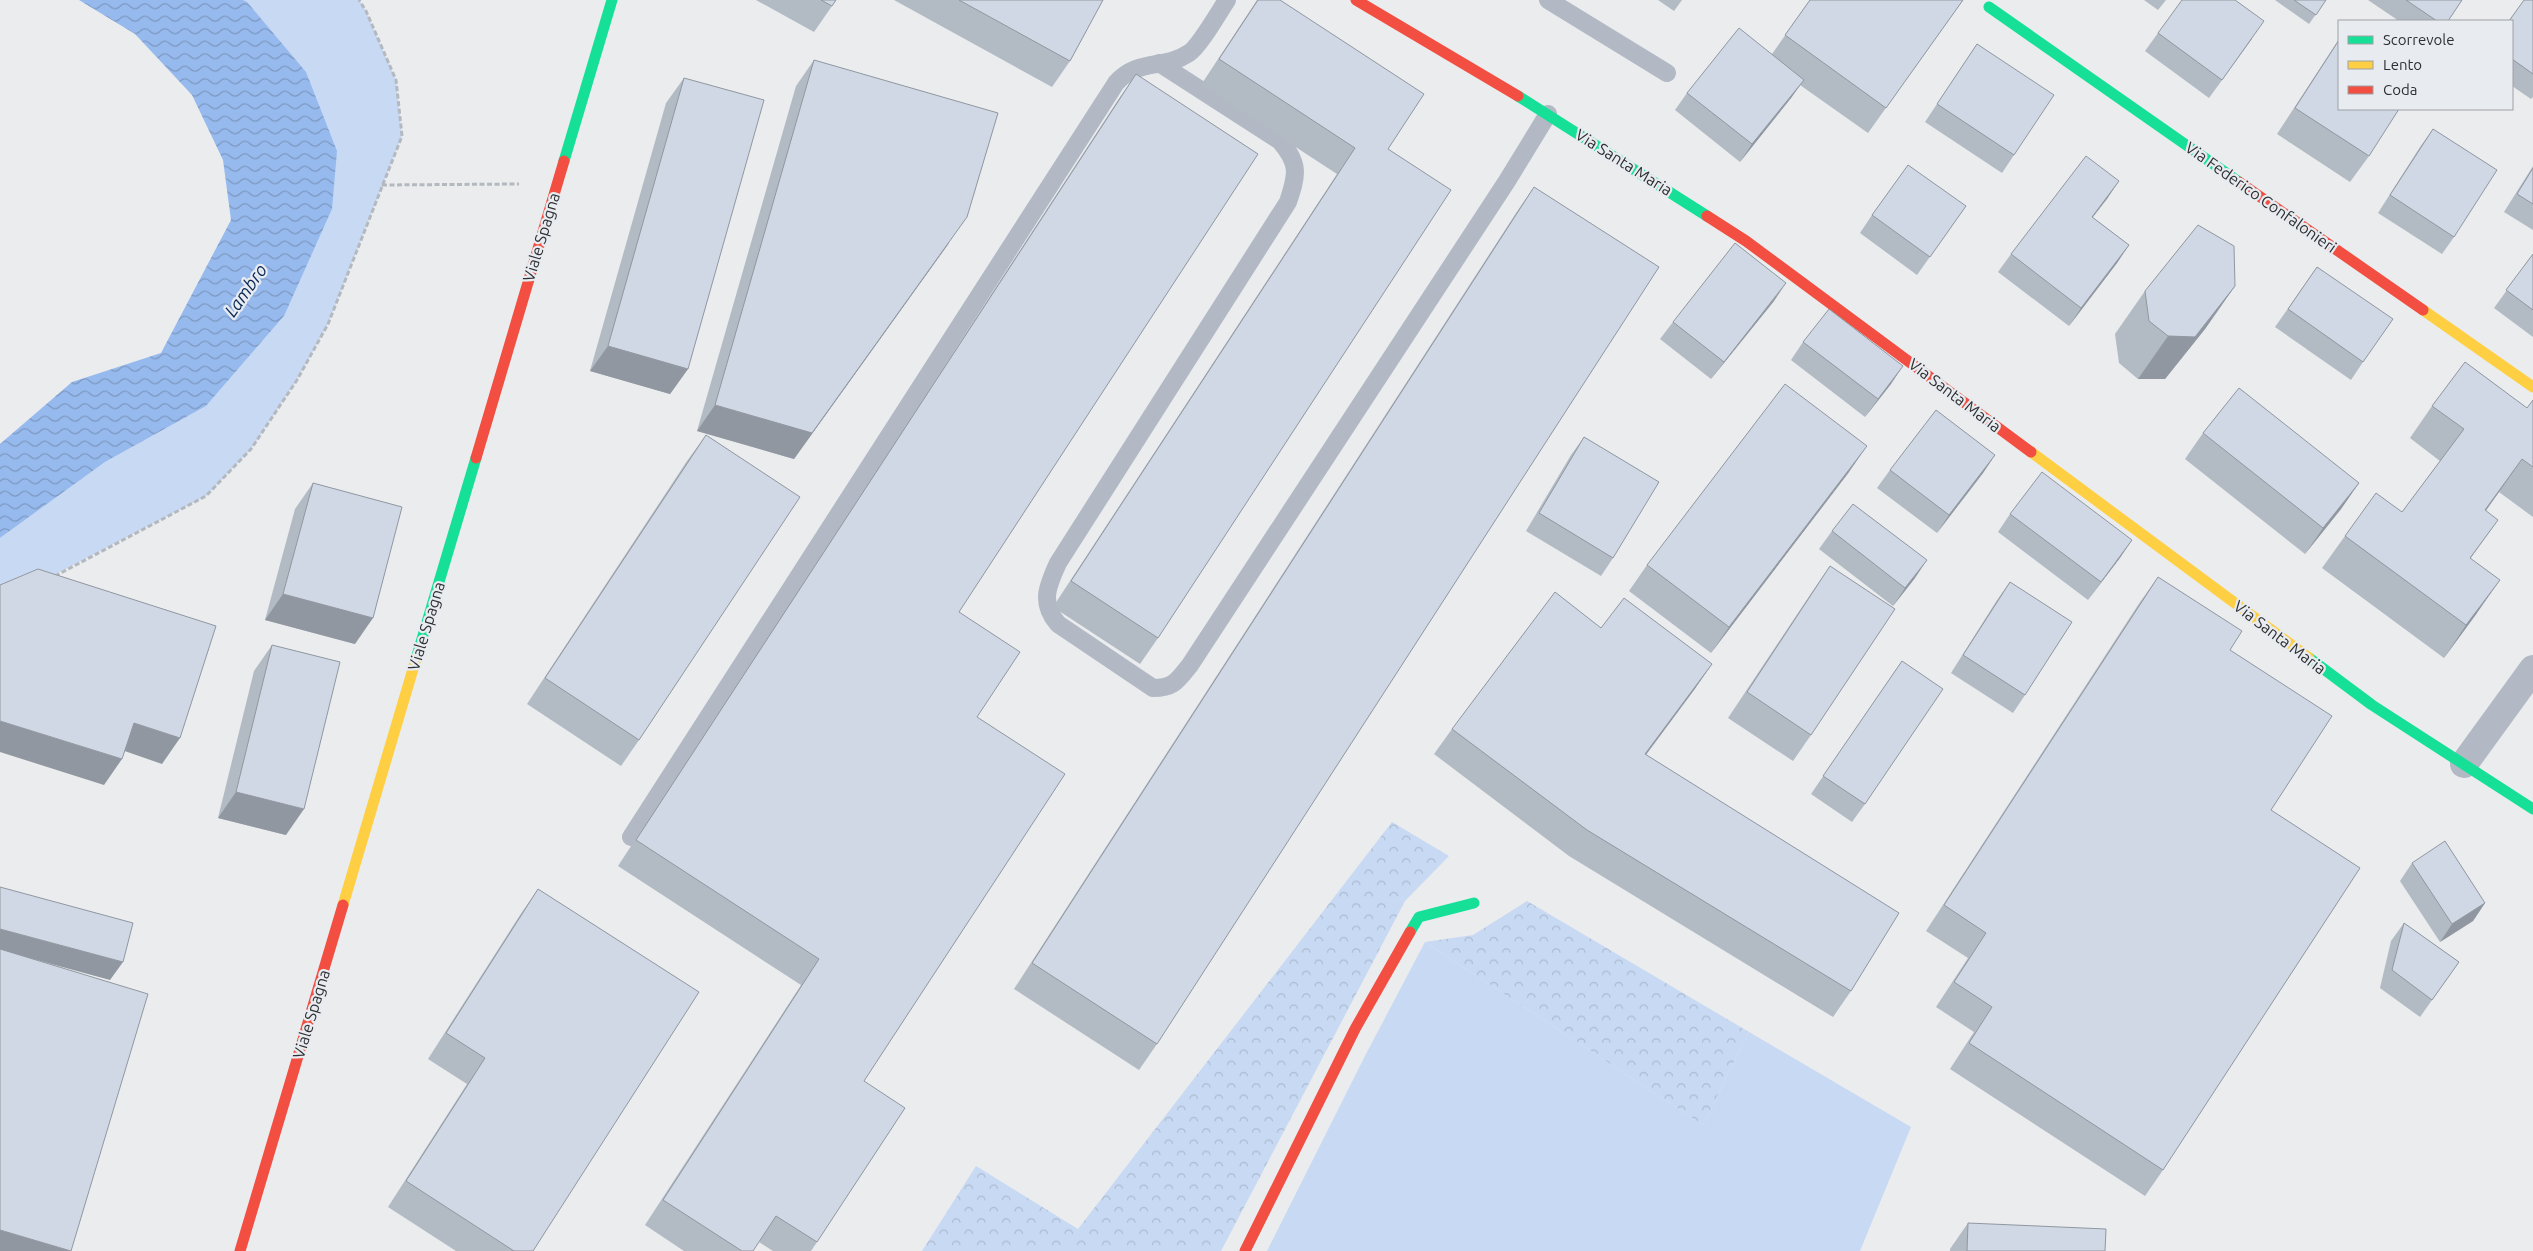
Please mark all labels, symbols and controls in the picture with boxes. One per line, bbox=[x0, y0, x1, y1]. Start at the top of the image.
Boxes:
legend bbox=[2338, 20, 2513, 110]
text: Scorrevole bbox=[2383, 31, 2454, 48]
text: Lento bbox=[2383, 56, 2422, 73]
text: Coda bbox=[2383, 81, 2417, 98]
street label: Via Santa Maria bbox=[1572, 125, 1676, 199]
street label: Via Federico Confalonieri bbox=[2182, 138, 2340, 256]
street label: Viale Spagna bbox=[519, 190, 563, 284]
water label: Lambro bbox=[220, 260, 270, 320]
street label: Via Santa Maria bbox=[1905, 355, 2005, 435]
street label: Viale Spagna bbox=[404, 579, 448, 673]
street label: Via Santa Maria bbox=[2230, 597, 2330, 677]
street label: Viale Spagna bbox=[289, 967, 333, 1061]

